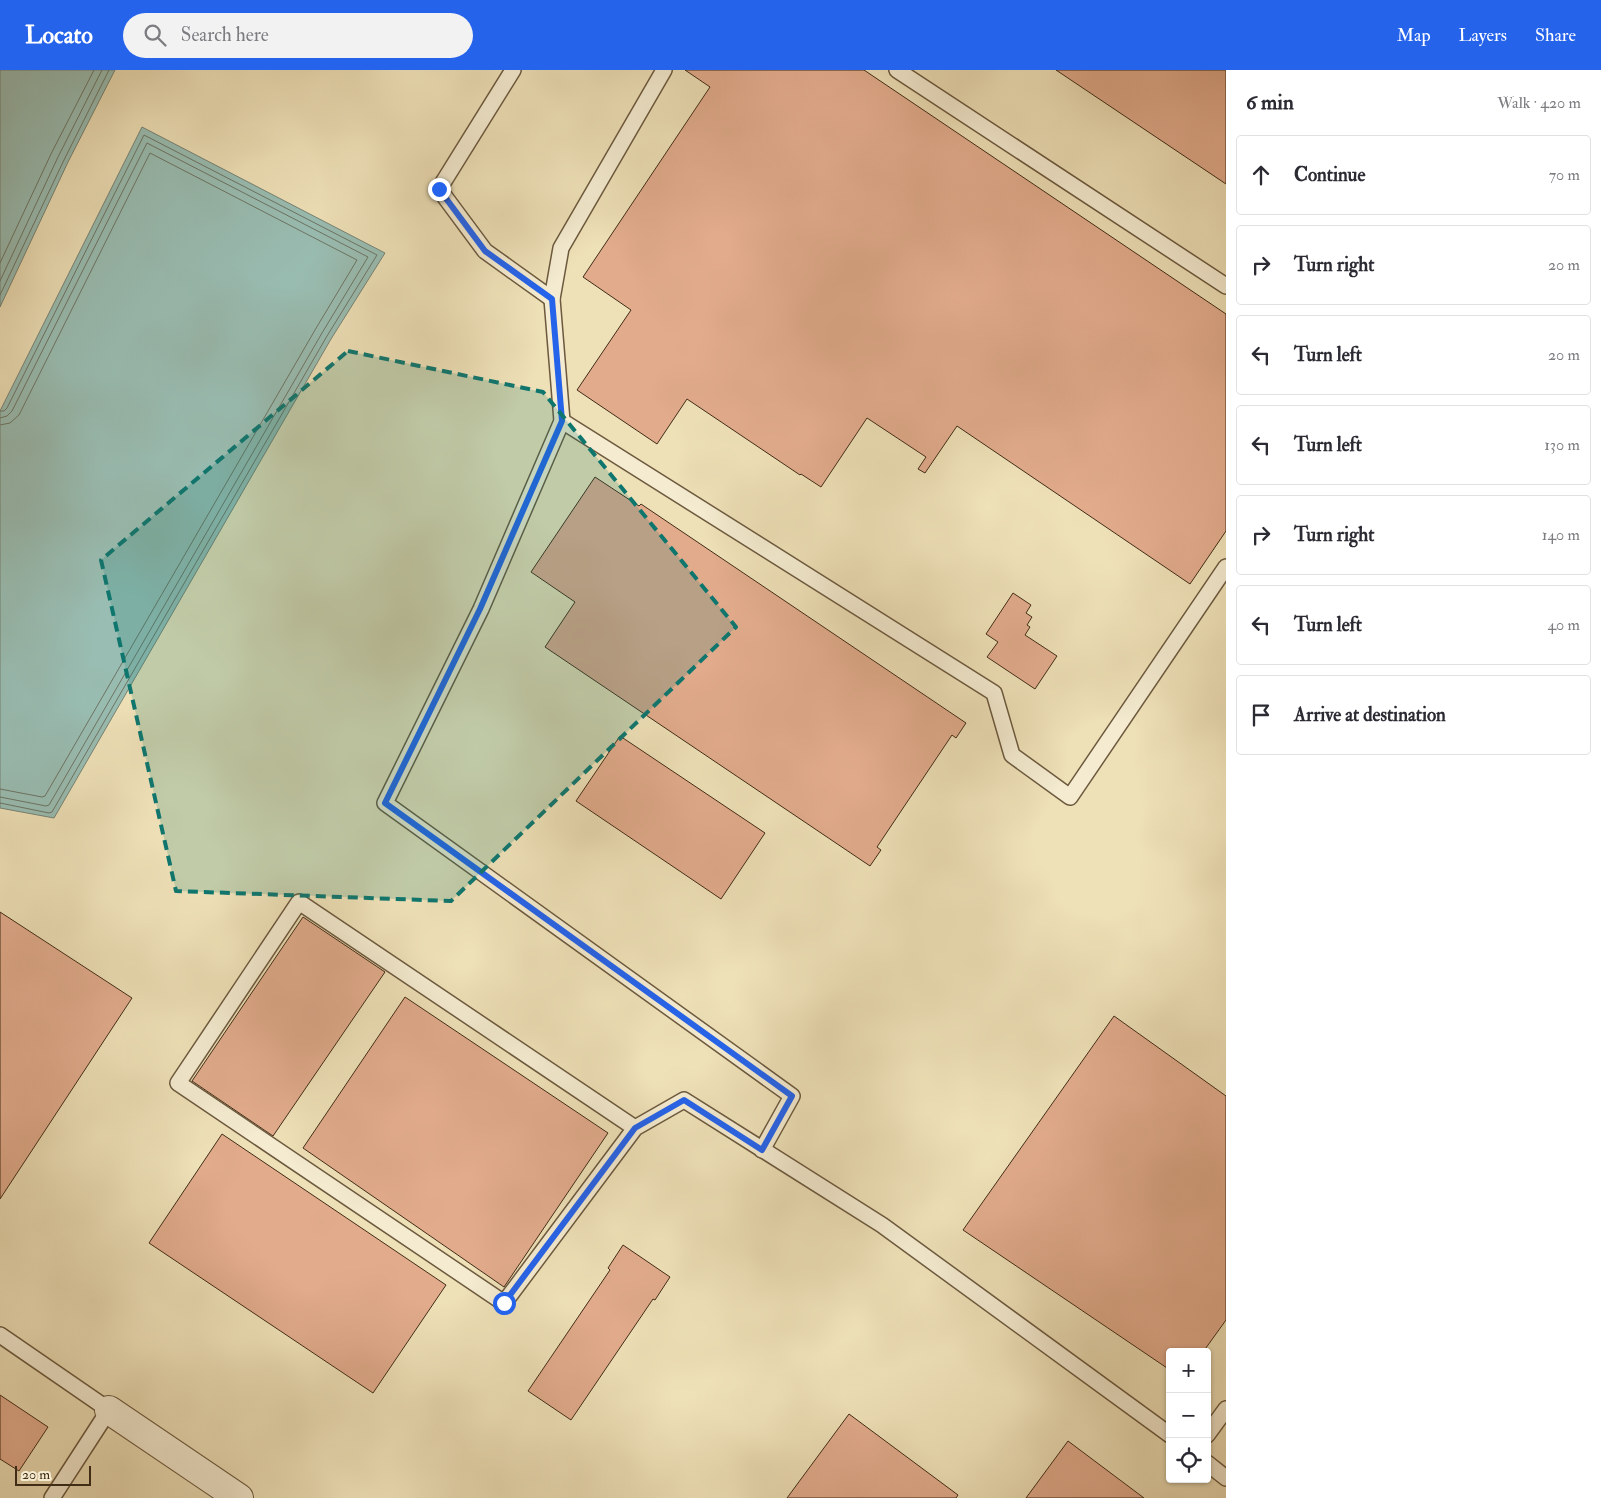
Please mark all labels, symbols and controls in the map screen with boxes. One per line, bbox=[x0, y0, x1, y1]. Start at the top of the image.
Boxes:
search box bbox=[123, 13, 473, 58]
text: Locato bbox=[25, 20, 93, 51]
icon: search bbox=[141, 21, 169, 49]
text: Search here bbox=[181, 23, 269, 47]
text: Map bbox=[1397, 24, 1431, 47]
text: Layers bbox=[1459, 24, 1507, 47]
text: Share bbox=[1535, 24, 1576, 47]
text: 6 min bbox=[1246, 89, 1294, 116]
text: Walk · 420 m bbox=[1497, 93, 1581, 113]
icon: ahead bbox=[1247, 161, 1275, 189]
text: Continue bbox=[1294, 163, 1365, 187]
text: 70 m bbox=[1549, 165, 1580, 185]
route end bbox=[428, 178, 451, 201]
icon: right bbox=[1247, 251, 1275, 279]
text: Turn right bbox=[1294, 253, 1374, 277]
text: 20 m bbox=[1548, 255, 1580, 275]
icon: left bbox=[1247, 341, 1275, 369]
text: Turn left bbox=[1294, 343, 1362, 367]
text: 20 m bbox=[1548, 345, 1580, 365]
icon: left bbox=[1247, 431, 1275, 459]
text: Turn left bbox=[1294, 433, 1362, 457]
text: 130 m bbox=[1544, 435, 1580, 455]
icon: right bbox=[1247, 521, 1275, 549]
text: Turn right bbox=[1294, 523, 1374, 547]
text: 140 m bbox=[1542, 525, 1580, 545]
icon: left bbox=[1247, 611, 1275, 639]
text: Turn left bbox=[1294, 613, 1362, 637]
text: 40 m bbox=[1547, 615, 1580, 635]
icon: arrive bbox=[1247, 701, 1275, 729]
text: Arrive at destination bbox=[1294, 703, 1446, 727]
route start bbox=[493, 1292, 516, 1315]
map controls bbox=[1166, 1348, 1211, 1483]
button: + bbox=[1166, 1348, 1211, 1393]
button: − bbox=[1166, 1393, 1211, 1438]
button: locate bbox=[1166, 1438, 1211, 1483]
scale bar bbox=[15, 1463, 91, 1486]
text: 20 m bbox=[22, 1466, 50, 1483]

